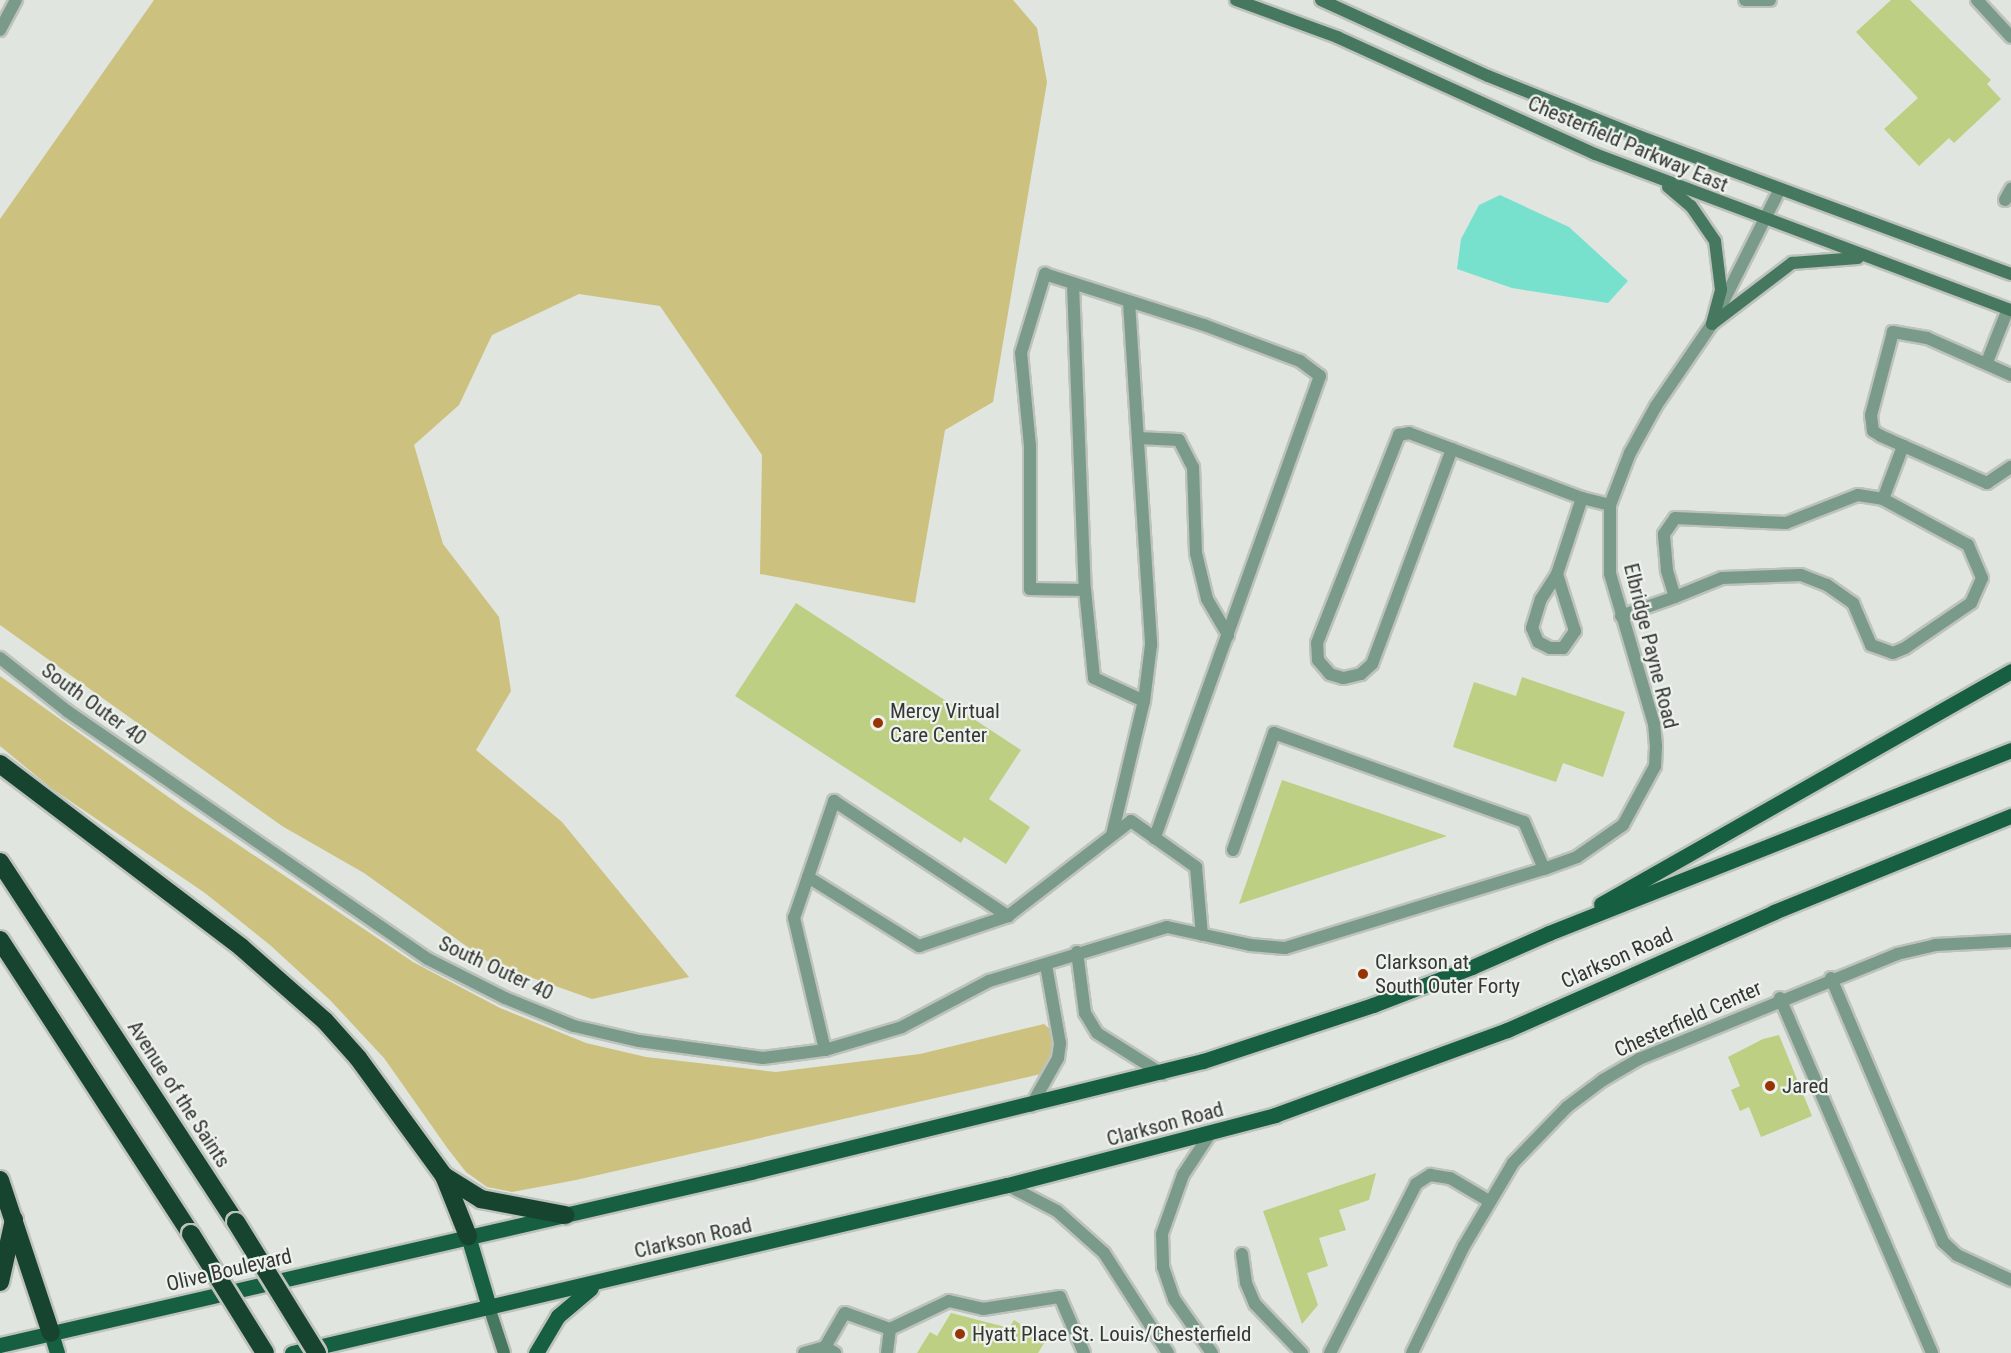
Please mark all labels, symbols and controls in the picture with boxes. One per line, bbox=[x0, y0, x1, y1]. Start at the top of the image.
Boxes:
street label: Chesterfield Parkway East bbox=[1524, 90, 1732, 198]
street label: Elbridge Payne Road bbox=[1618, 561, 1684, 731]
street label: South Outer 40 bbox=[37, 657, 151, 751]
place label: Mercy Virtual Care Center bbox=[890, 698, 1000, 748]
marker: Mercy Virtual Care Center bbox=[871, 716, 885, 730]
street label: Clarkson Road bbox=[1557, 922, 1677, 994]
street label: South Outer 40 bbox=[435, 930, 557, 1006]
place label: Clarkson at South Outer Forty bbox=[1375, 949, 1520, 999]
marker: Clarkson at South Outer Forty bbox=[1356, 967, 1370, 981]
street label: Chesterfield Center bbox=[1610, 975, 1766, 1063]
street label: Avenue of the Saints bbox=[122, 1016, 236, 1172]
place label: Jared bbox=[1782, 1073, 1829, 1099]
marker: Jared bbox=[1763, 1079, 1777, 1093]
street label: Clarkson Road bbox=[1104, 1096, 1226, 1152]
street label: Clarkson Road bbox=[632, 1212, 754, 1264]
street label: Olive Boulevard bbox=[164, 1243, 294, 1297]
place label: Hyatt Place St. Louis/Chesterfield bbox=[972, 1321, 1251, 1347]
marker: Hyatt Place St. Louis/Chesterfield bbox=[953, 1327, 967, 1341]

